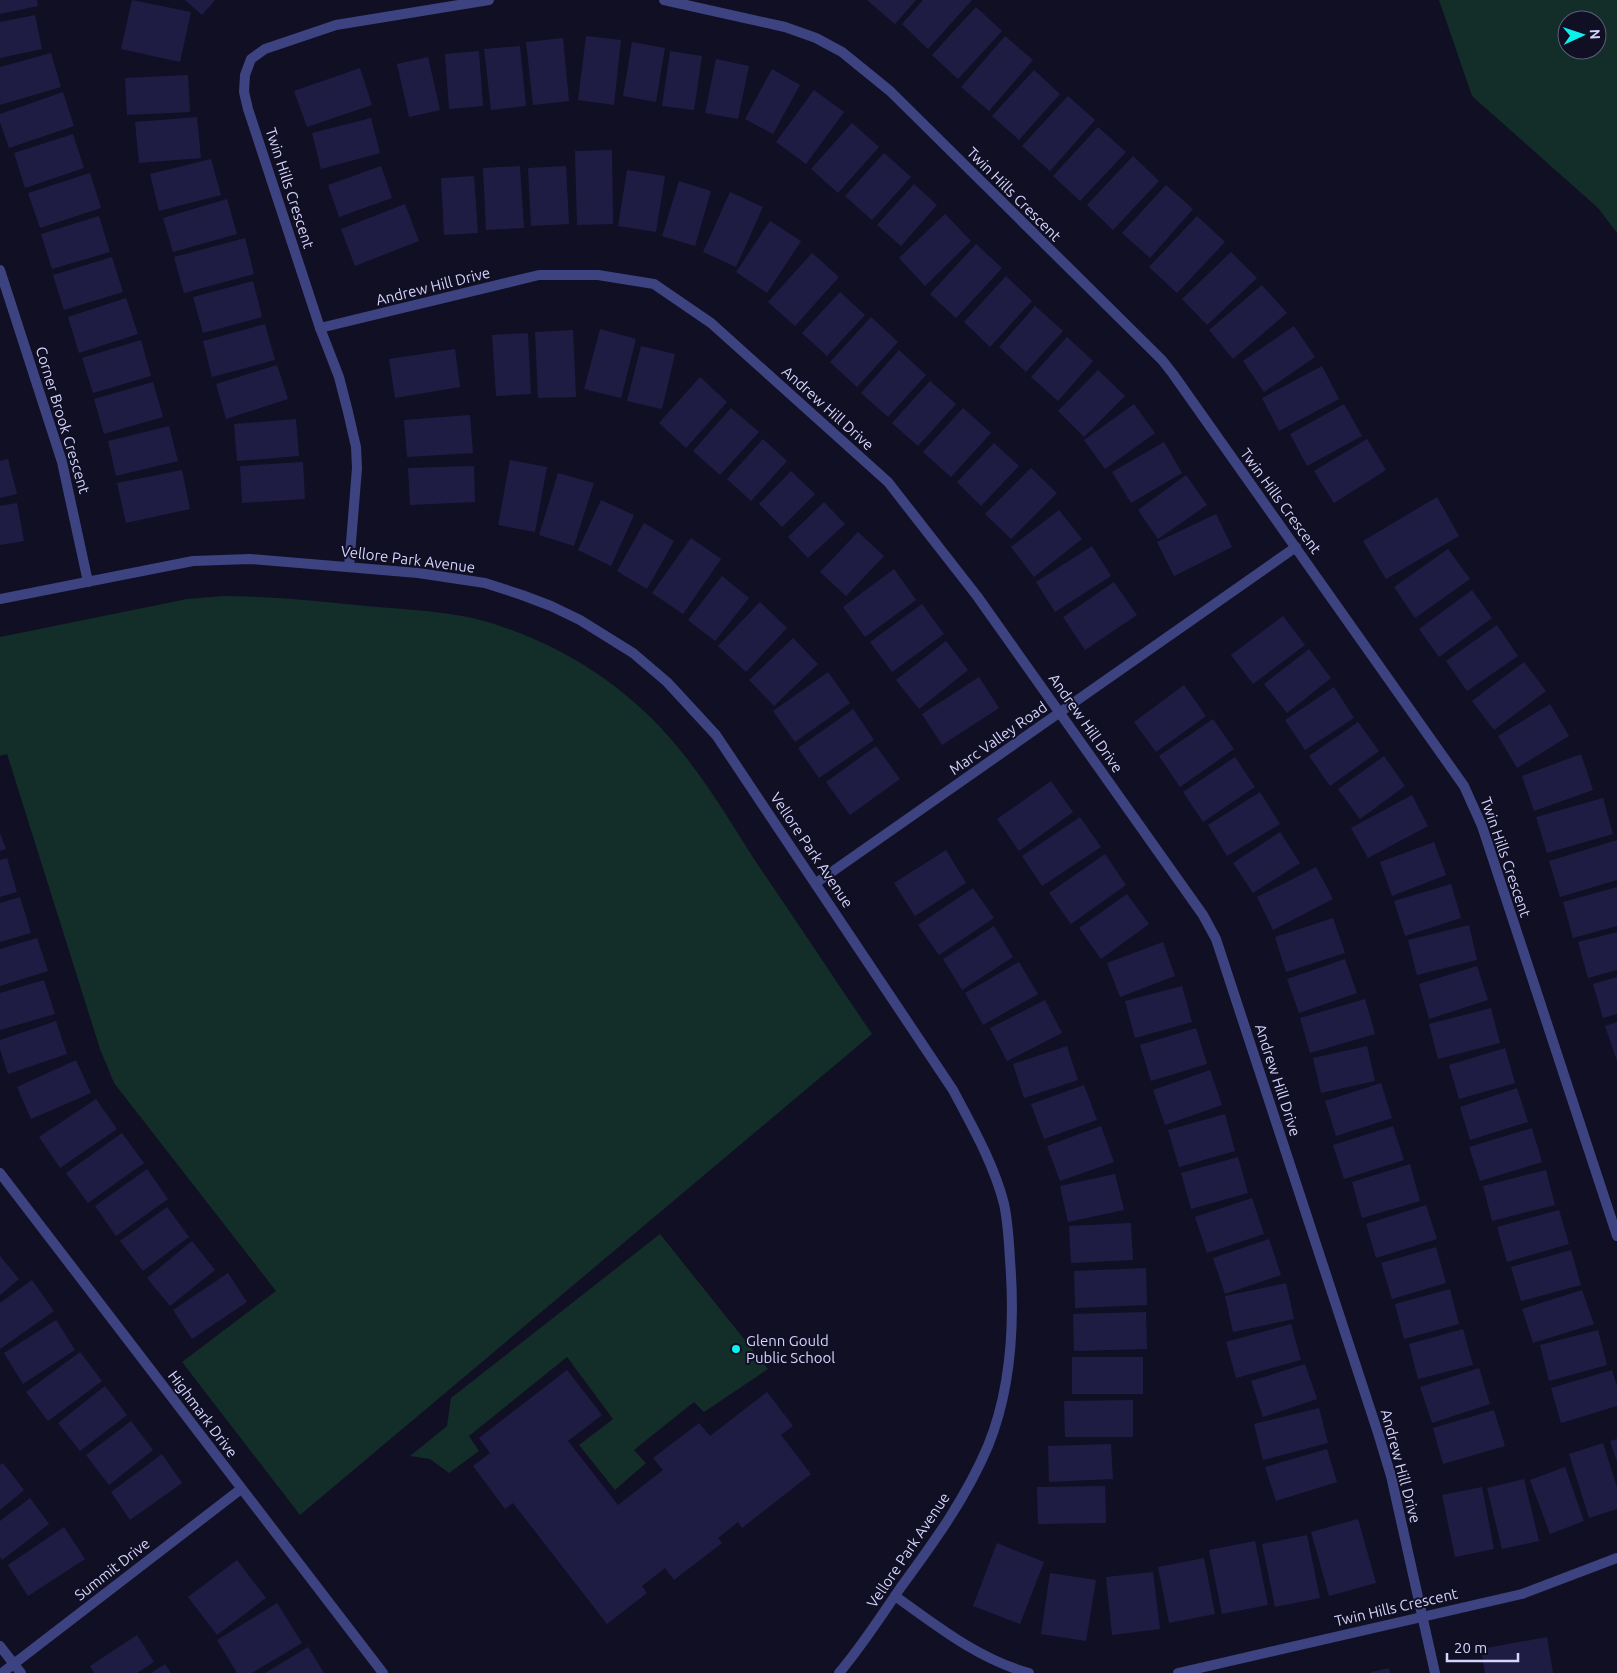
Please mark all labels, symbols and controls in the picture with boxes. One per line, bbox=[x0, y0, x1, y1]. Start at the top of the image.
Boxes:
north arrow bbox=[1557, 10, 1607, 60]
text: N bbox=[1587, 29, 1603, 40]
street label: Twin Hills Crescent bbox=[262, 126, 318, 251]
street label: Twin Hills Crescent bbox=[964, 144, 1065, 245]
street label: Andrew Hill Drive bbox=[374, 264, 492, 308]
street label: Corner Brook Crescent bbox=[33, 345, 93, 496]
street label: Andrew Hill Drive bbox=[779, 363, 877, 453]
street label: Twin Hills Crescent bbox=[1237, 445, 1325, 557]
street label: Vellore Park Avenue bbox=[340, 542, 476, 576]
street label: Andrew Hill Drive bbox=[1045, 670, 1127, 776]
street label: Marc Valley Road bbox=[946, 698, 1050, 778]
street label: Vellore Park Avenue bbox=[767, 789, 857, 911]
street label: Twin Hills Crescent bbox=[1477, 795, 1535, 919]
street label: Andrew Hill Drive bbox=[1252, 1022, 1304, 1138]
place label: Glenn Gould Public School bbox=[746, 1332, 835, 1366]
marker: Glenn Gould Public School bbox=[730, 1343, 742, 1355]
street label: Highmark Drive bbox=[165, 1367, 241, 1461]
street label: Andrew Hill Drive bbox=[1378, 1407, 1424, 1525]
street label: Vellore Park Avenue bbox=[863, 1489, 953, 1611]
street label: Summit Drive bbox=[71, 1534, 153, 1604]
street label: Twin Hills Crescent bbox=[1333, 1585, 1459, 1629]
scale bar bbox=[1447, 1630, 1518, 1662]
text: 20 m bbox=[1454, 1639, 1487, 1656]

